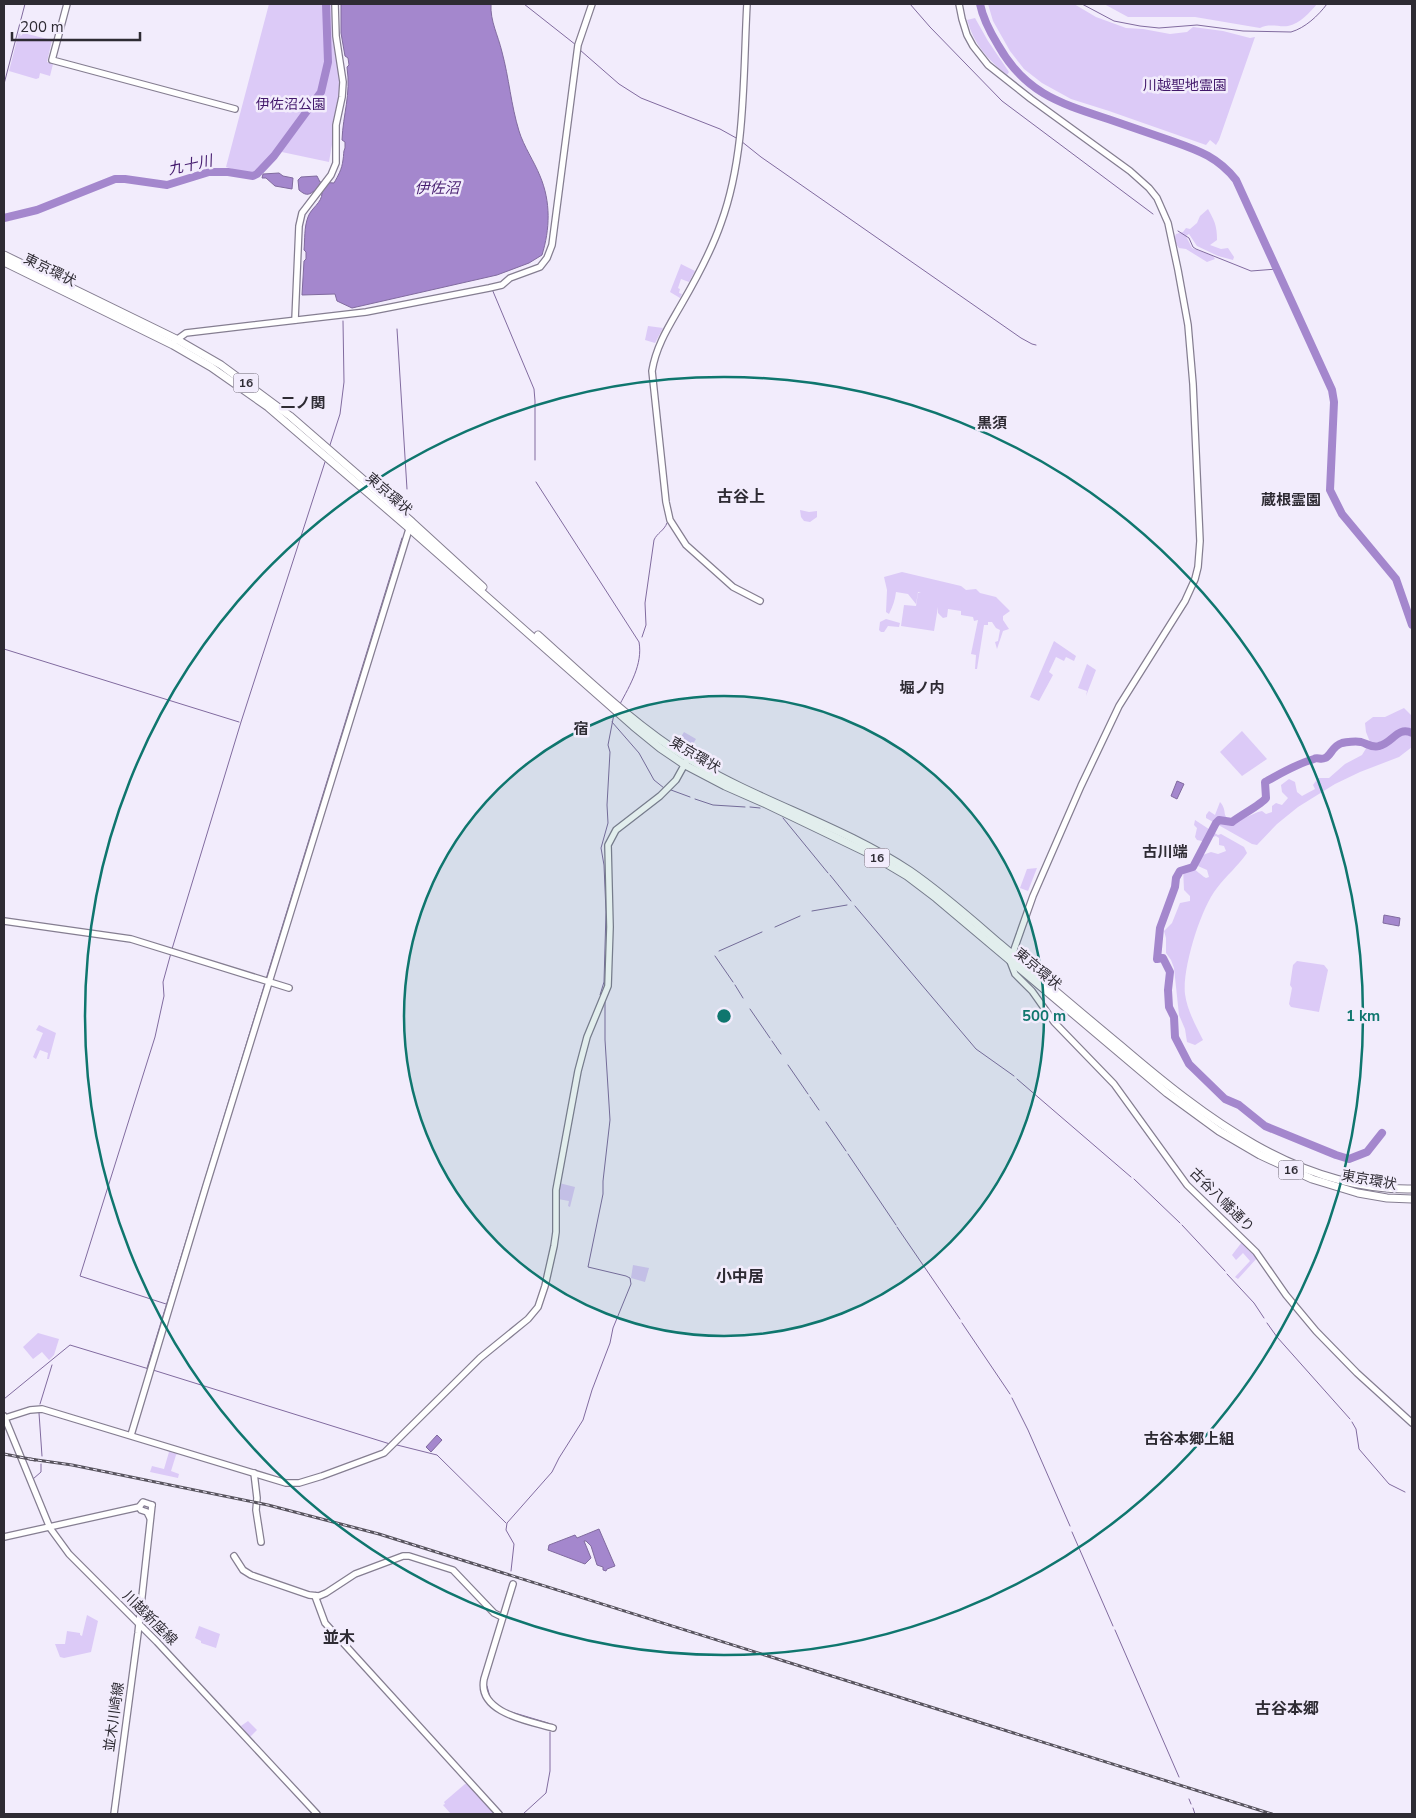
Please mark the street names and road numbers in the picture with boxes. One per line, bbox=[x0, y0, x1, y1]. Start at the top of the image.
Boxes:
street label: 東京環状 bbox=[21, 249, 79, 291]
road number: 16 bbox=[234, 373, 258, 392]
street label: 東京環状 bbox=[362, 468, 416, 520]
street label: 東京環状 bbox=[666, 732, 724, 778]
road number: 16 bbox=[864, 848, 890, 868]
street label: 東京環状 bbox=[1010, 944, 1066, 994]
road number: 16 bbox=[1278, 1160, 1304, 1180]
street label: 古谷八幡通り bbox=[1186, 1164, 1258, 1236]
street label: 東京環状 bbox=[1340, 1166, 1398, 1194]
street label: 川越新座線 bbox=[119, 1587, 181, 1649]
street label: 並木川崎線 bbox=[100, 1681, 128, 1753]

